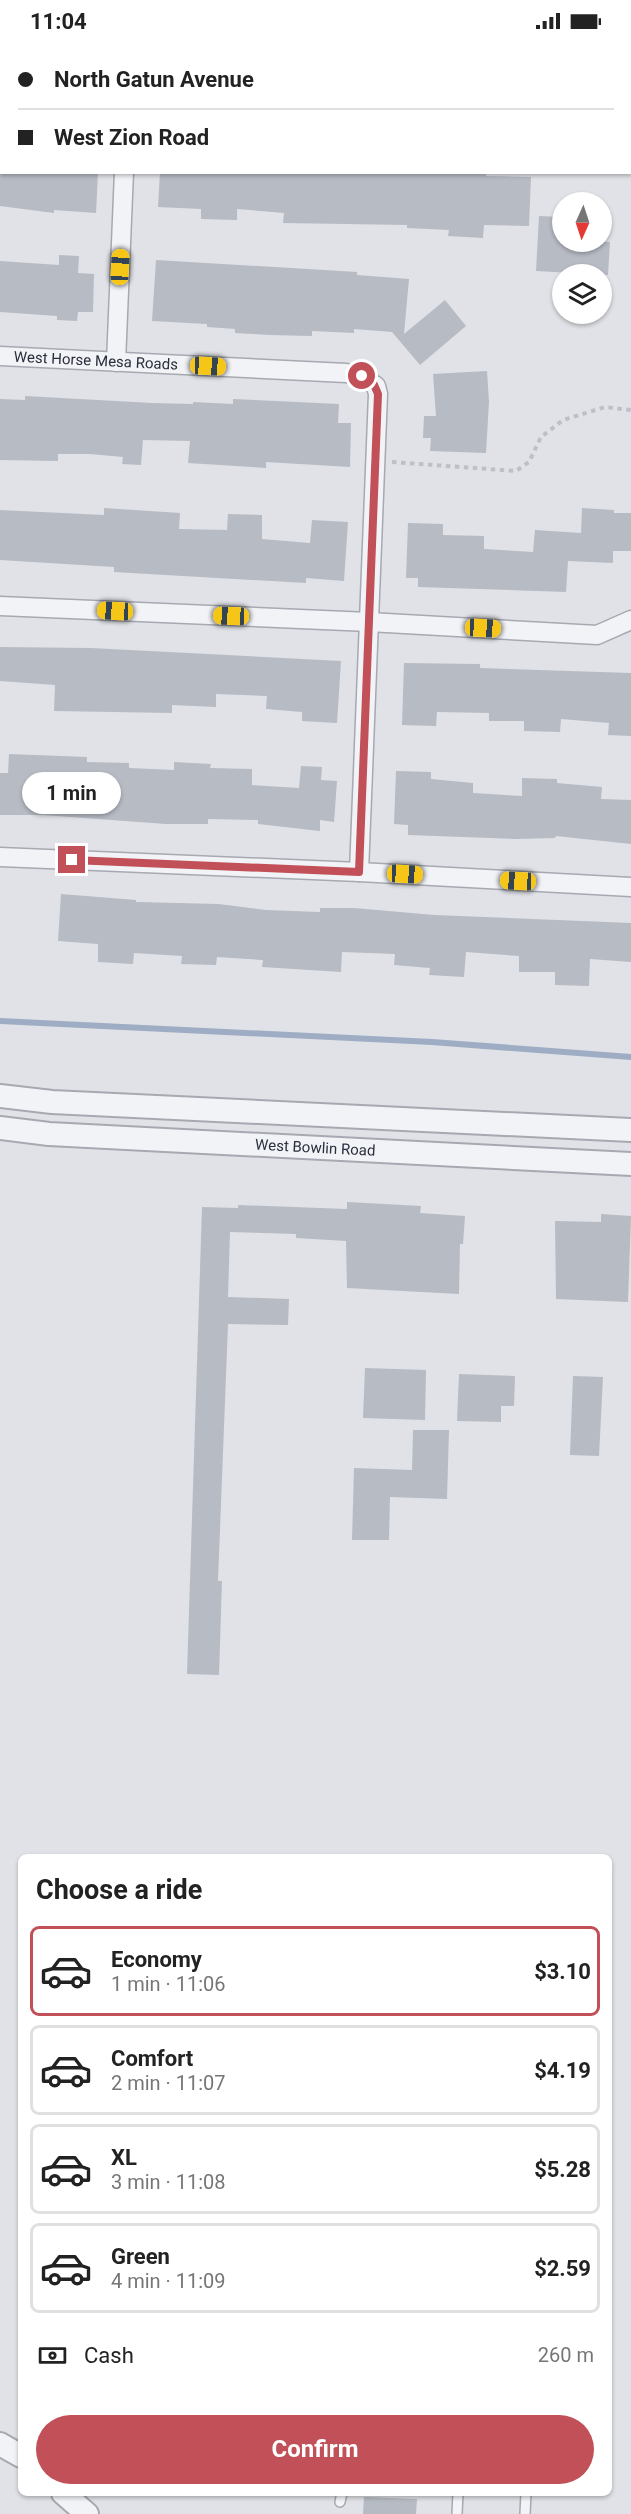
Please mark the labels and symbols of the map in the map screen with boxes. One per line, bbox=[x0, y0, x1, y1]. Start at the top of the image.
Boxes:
north arrow bbox=[552, 192, 612, 252]
car bbox=[110, 249, 130, 285]
street label: West Horse Mesa Roads bbox=[13, 348, 178, 374]
car bbox=[190, 356, 226, 376]
route start bbox=[348, 362, 375, 389]
car bbox=[97, 601, 133, 621]
car bbox=[213, 606, 249, 626]
car bbox=[465, 618, 501, 638]
callout: 1 min bbox=[22, 773, 122, 815]
route end bbox=[58, 846, 85, 873]
car bbox=[387, 864, 423, 884]
car bbox=[500, 871, 536, 891]
street label: West Bowlin Road bbox=[255, 1136, 376, 1160]

